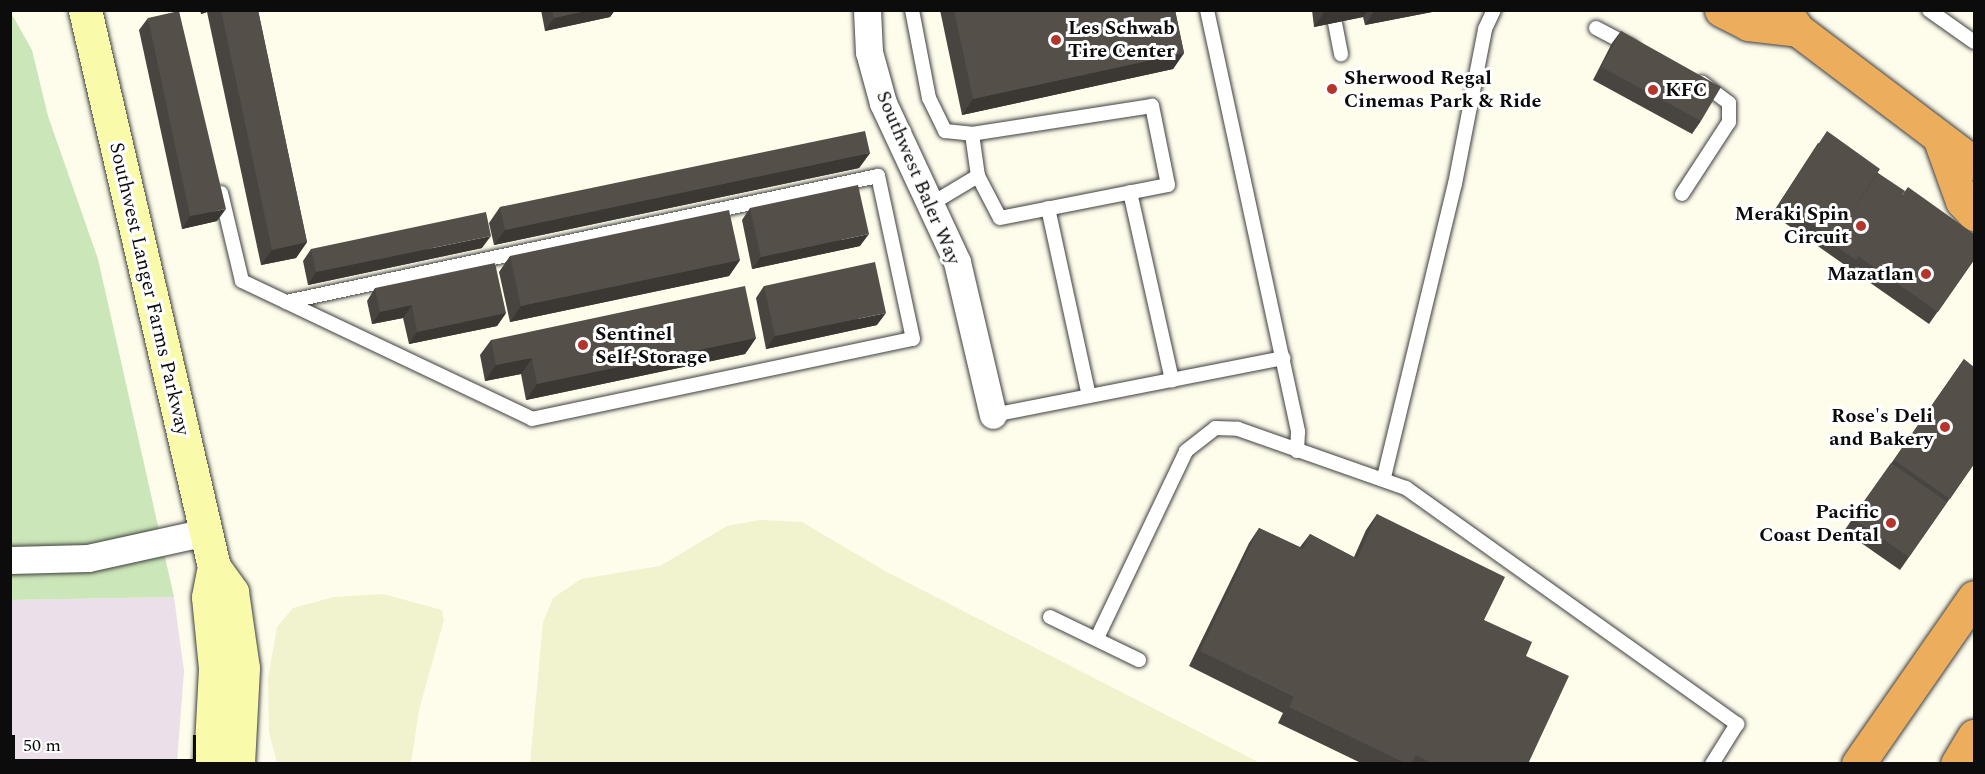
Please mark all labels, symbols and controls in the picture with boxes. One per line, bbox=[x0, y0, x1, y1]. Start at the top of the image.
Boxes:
place label: Les Schwab Tire Center bbox=[1068, 16, 1175, 63]
marker: Les Schwab Tire Center bbox=[1049, 33, 1063, 47]
place label: Sherwood Regal Cinemas Park & Ride bbox=[1344, 66, 1542, 113]
place label: KFC bbox=[1665, 78, 1707, 102]
marker: Sherwood Regal Cinemas Park & Ride bbox=[1325, 82, 1339, 96]
marker: KFC bbox=[1646, 83, 1660, 97]
street label: Southwest Baler Way bbox=[870, 87, 966, 269]
street label: Southwest Langer Farms Parkway bbox=[104, 140, 194, 438]
place label: Meraki Spin Circuit bbox=[1735, 202, 1849, 249]
marker: Meraki Spin Circuit bbox=[1854, 219, 1868, 233]
place label: Mazatlan bbox=[1827, 262, 1914, 286]
marker: Mazatlan bbox=[1919, 267, 1933, 281]
place label: Sentinel Self-Storage bbox=[595, 322, 707, 369]
marker: Sentinel Self-Storage bbox=[576, 338, 590, 352]
place label: Rose's Deli and Bakery bbox=[1829, 404, 1933, 451]
marker: Rose's Deli and Bakery bbox=[1938, 420, 1952, 434]
place label: Pacific Coast Dental bbox=[1759, 500, 1879, 547]
marker: Pacific Coast Dental bbox=[1884, 516, 1898, 530]
scale bar bbox=[15, 723, 200, 761]
text: 50 m bbox=[23, 732, 61, 759]

